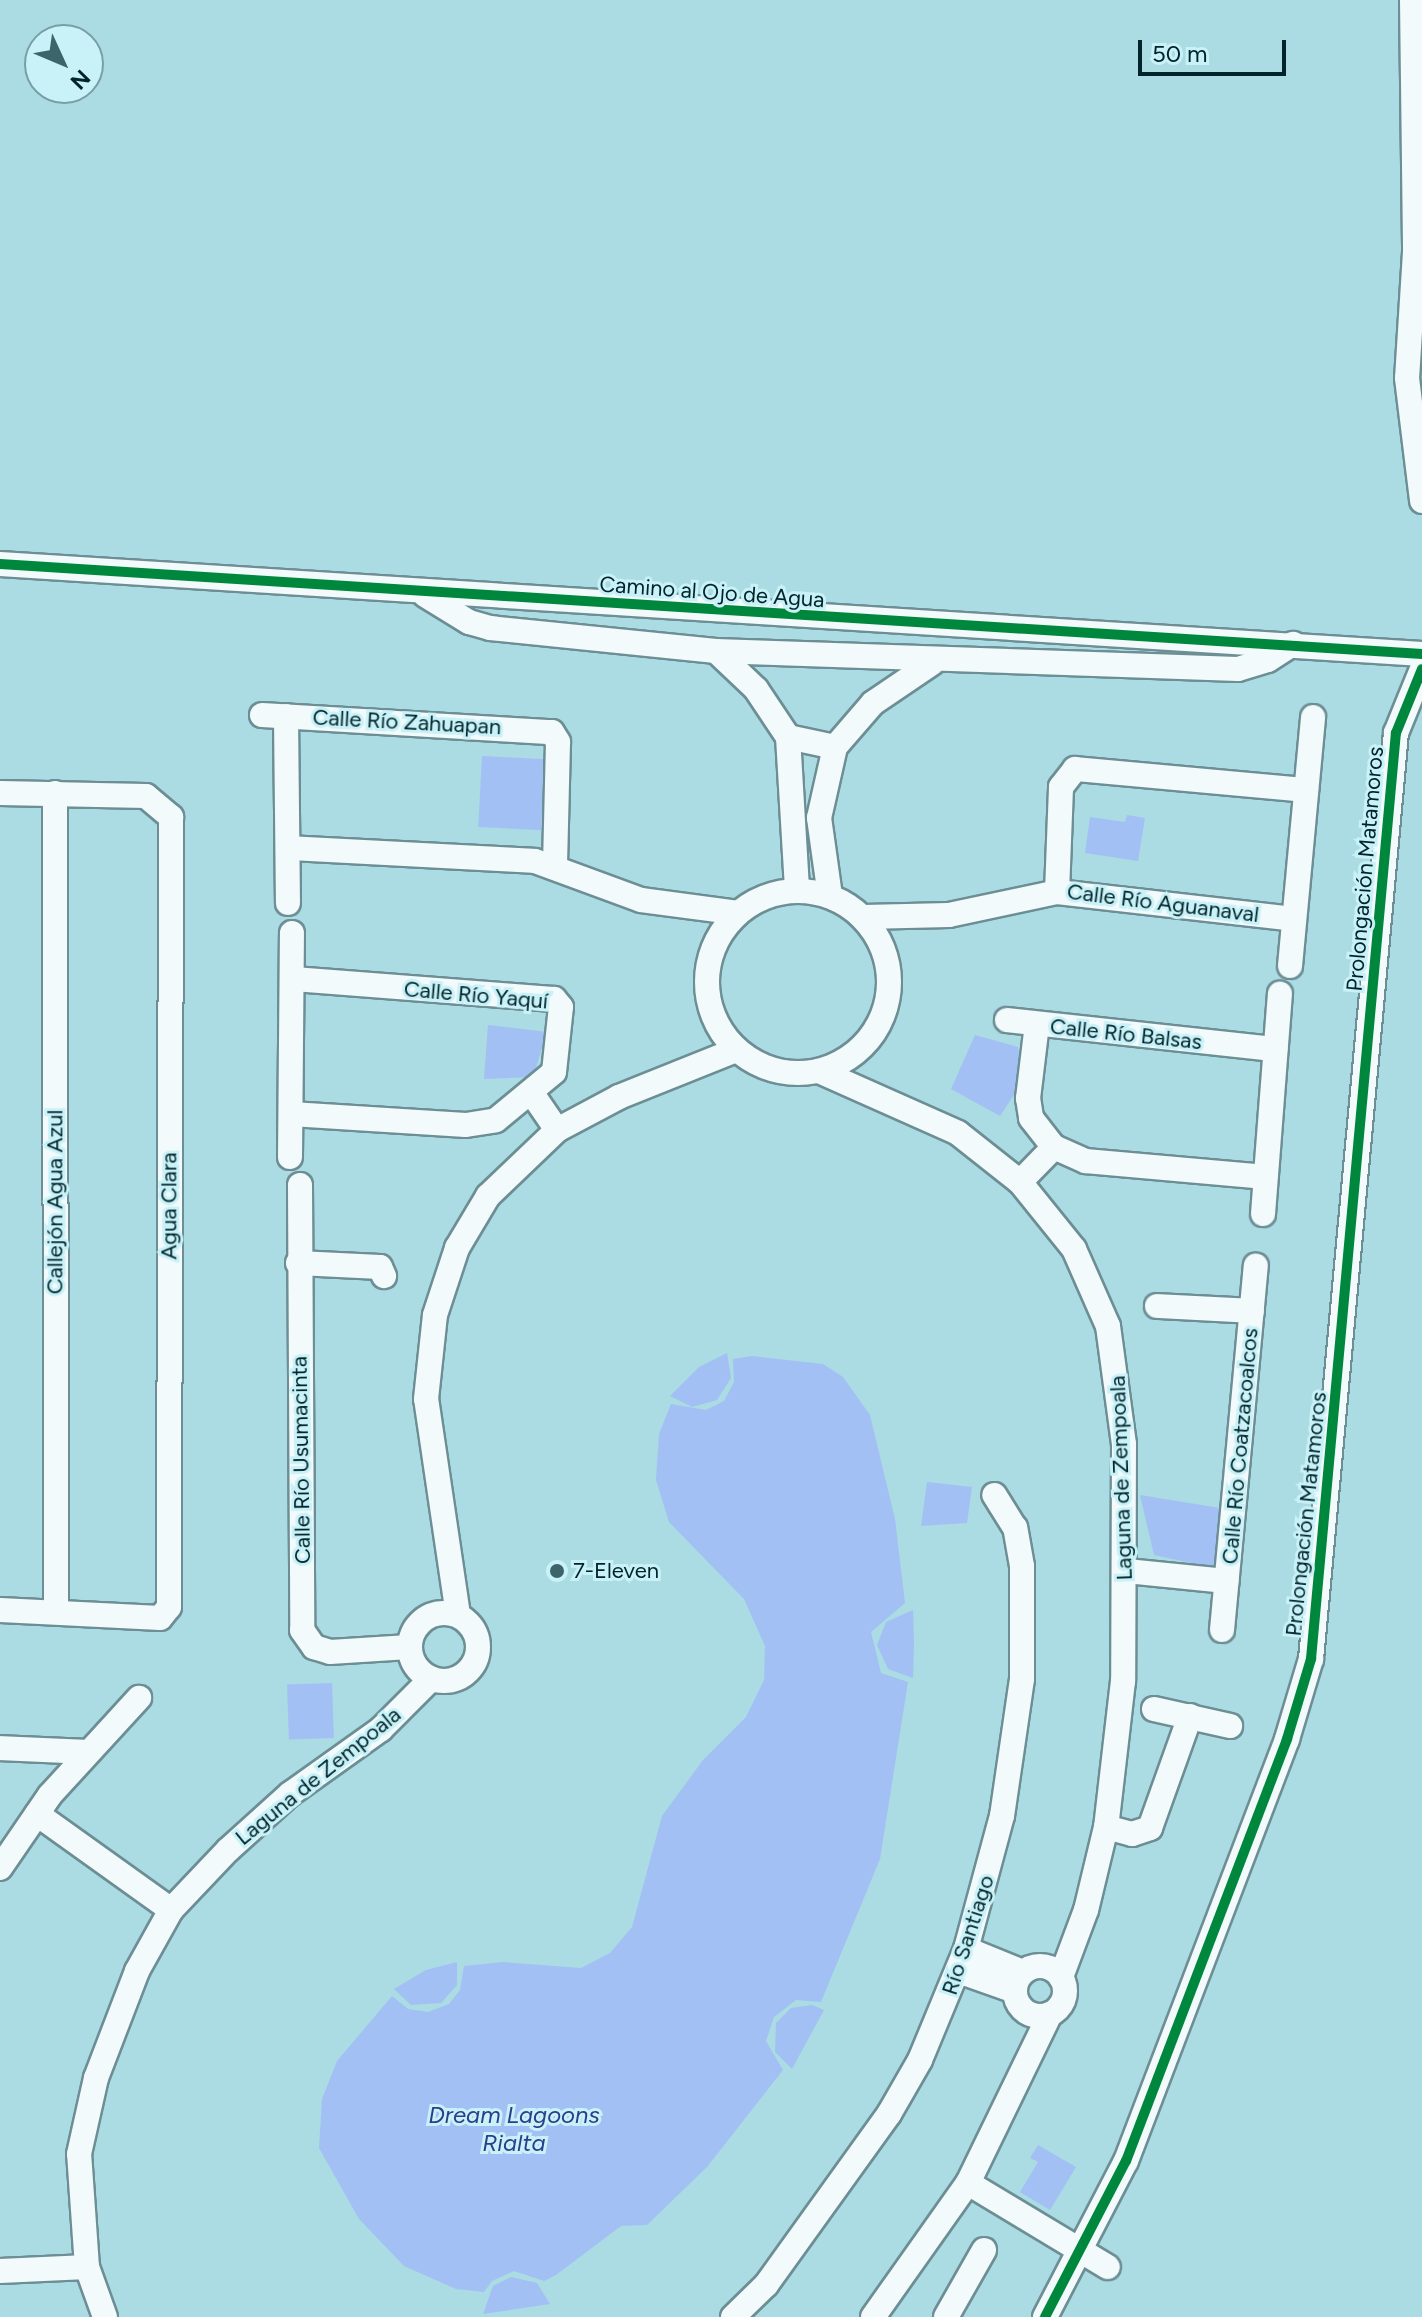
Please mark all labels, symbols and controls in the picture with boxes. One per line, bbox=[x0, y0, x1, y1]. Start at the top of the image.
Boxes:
north arrow bbox=[24, 24, 104, 104]
scale bar bbox=[1142, 24, 1290, 74]
text: 50 m bbox=[1152, 39, 1208, 68]
text: N bbox=[65, 64, 96, 95]
street label: Camino al Ojo de Agua bbox=[599, 571, 825, 613]
street label: Calle Río Zahuapan bbox=[312, 704, 502, 740]
street label: Prolongación Matamoros bbox=[1341, 746, 1389, 992]
street label: Calle Río Aguanaval bbox=[1066, 878, 1260, 928]
street label: Calle Río Yaquí bbox=[403, 976, 549, 1014]
street label: Calle Río Balsas bbox=[1049, 1013, 1203, 1055]
street label: Callejón Agua Azul bbox=[42, 1110, 68, 1294]
street label: Agua Clara bbox=[156, 1152, 182, 1260]
street label: Calle Río Coatzacoalcos bbox=[1217, 1327, 1263, 1565]
street label: Calle Río Usumacinta bbox=[286, 1356, 316, 1564]
street label: Laguna de Zempoala bbox=[1104, 1375, 1138, 1581]
street label: Prolongación Matamoros bbox=[1280, 1391, 1332, 1637]
place label: 7-Eleven bbox=[573, 1558, 659, 1584]
marker: 7-Eleven bbox=[548, 1562, 566, 1580]
street label: Laguna de Zempoala bbox=[230, 1701, 406, 1851]
street label: Río Santiago bbox=[936, 1872, 1000, 1998]
water label: Dream Lagoons Rialta bbox=[428, 2101, 600, 2157]

